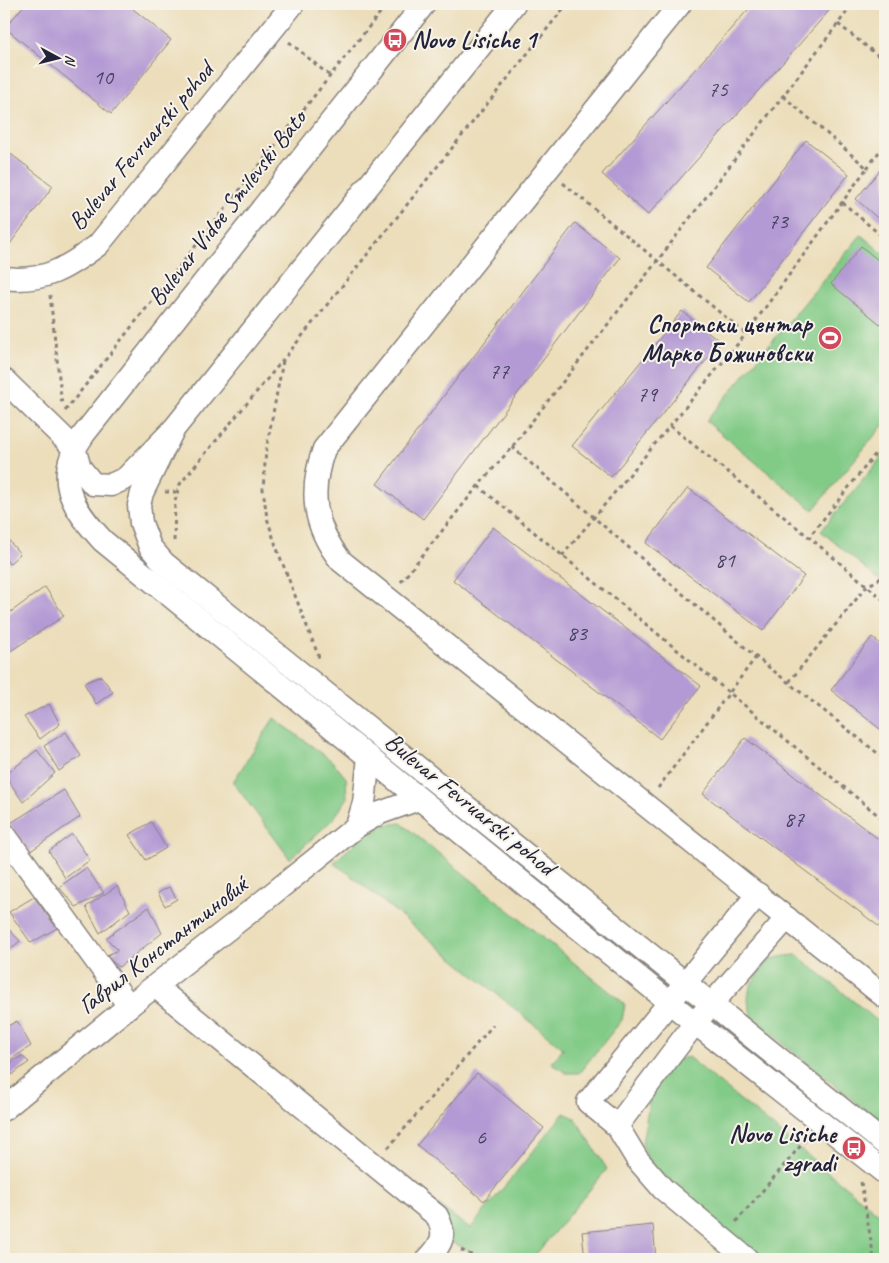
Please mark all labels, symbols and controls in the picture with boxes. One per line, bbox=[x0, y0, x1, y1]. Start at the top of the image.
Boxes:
place label: Novo Lisiche 1 bbox=[412, 24, 539, 56]
bus stop icon: Novo Lisiche 1 bbox=[382, 27, 408, 53]
north arrow bbox=[32, 32, 82, 82]
street label: Bulevar Fevruarski pohod bbox=[61, 52, 223, 237]
text: N bbox=[61, 54, 79, 67]
house number: 10 bbox=[93, 63, 115, 91]
house number: 75 bbox=[708, 75, 729, 103]
street label: Bulevar Vidoe Smilevski Bato bbox=[140, 101, 316, 313]
house number: 73 bbox=[768, 207, 790, 235]
place label: Спортски центар Марко Божиновски bbox=[642, 308, 814, 369]
sports icon: Спортски центар Марко Божиновски bbox=[817, 325, 843, 351]
house number: 77 bbox=[489, 357, 510, 385]
house number: 79 bbox=[637, 380, 659, 408]
house number: 81 bbox=[715, 546, 736, 574]
house number: 83 bbox=[567, 619, 589, 647]
street label: Bulevar Fevruarski pohod bbox=[378, 725, 565, 885]
house number: 87 bbox=[784, 805, 805, 833]
street label: Гаврил Константиновиќ bbox=[72, 867, 256, 1021]
place label: Novo Lisiche zgradi bbox=[729, 1118, 839, 1179]
house number: 6 bbox=[476, 1123, 487, 1151]
bus stop icon: Novo Lisiche zgradi bbox=[841, 1135, 867, 1161]

